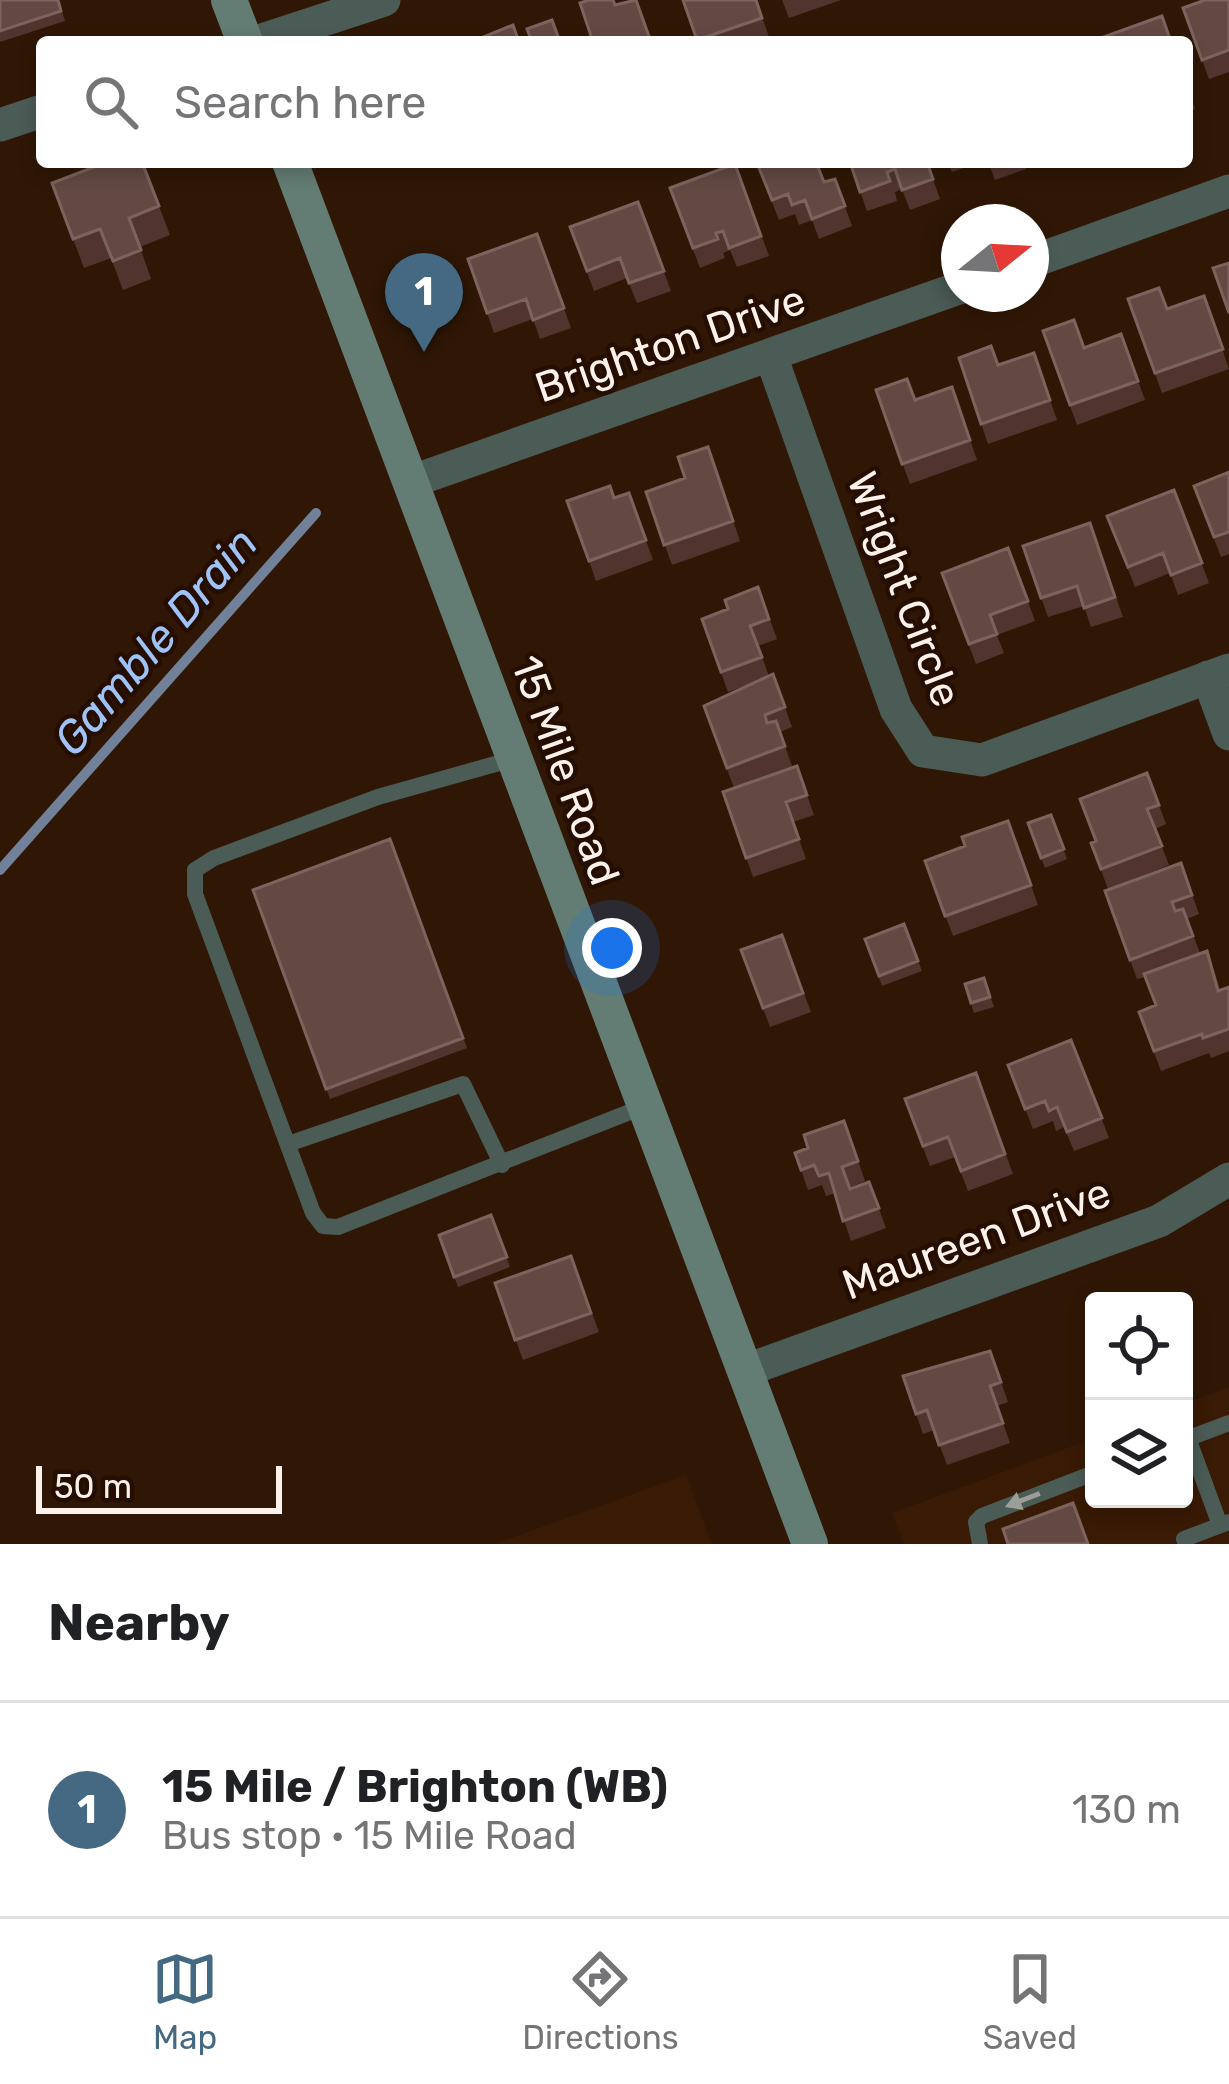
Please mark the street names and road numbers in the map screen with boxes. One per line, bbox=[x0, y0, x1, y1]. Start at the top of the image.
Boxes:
street label: Brighton Drive bbox=[529, 274, 812, 413]
street label: Wright Circle bbox=[836, 465, 972, 714]
street label: 15 Mile Road bbox=[500, 649, 630, 892]
street label: Maureen Drive bbox=[836, 1167, 1117, 1311]

